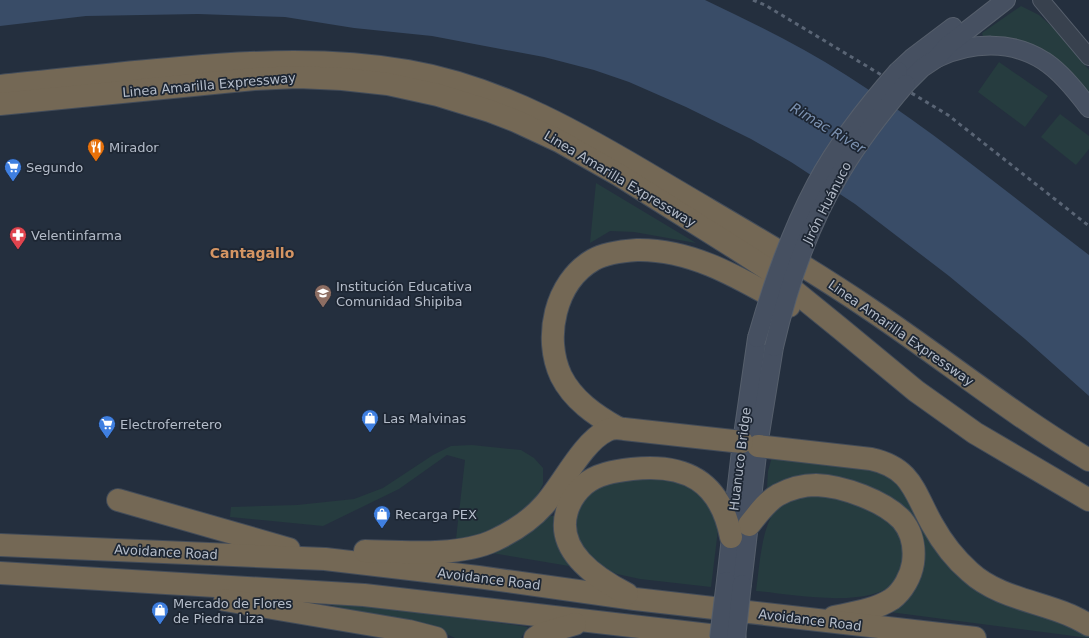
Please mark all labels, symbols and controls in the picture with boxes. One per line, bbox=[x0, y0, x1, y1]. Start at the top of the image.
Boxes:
street label: Linea Amarilla Expressway bbox=[122, 70, 297, 100]
water label: Rimac River bbox=[788, 99, 869, 157]
street label: Linea Amarilla Expressway bbox=[542, 128, 699, 230]
restaurant icon: Mirador bbox=[86, 137, 106, 162]
place label: Mirador bbox=[109, 140, 159, 155]
supermarket icon: Segundo bbox=[3, 157, 23, 182]
street label: Jirón Huánuco bbox=[799, 159, 854, 248]
place label: Segundo bbox=[26, 160, 83, 175]
pharmacy icon: Velentinfarma bbox=[8, 225, 28, 250]
place label: Velentinfarma bbox=[31, 228, 122, 243]
district label: Cantagallo bbox=[210, 245, 295, 261]
street label: Linea Amarilla Expressway bbox=[825, 277, 977, 389]
place label: Institución Educativa Comunidad Shipiba bbox=[336, 279, 472, 309]
school or university icon: Institución Educativa Comunidad Shipiba bbox=[313, 283, 333, 308]
street label: Huanuco Bridge bbox=[726, 406, 754, 512]
shop icon: Las Malvinas bbox=[360, 408, 380, 433]
place label: Las Malvinas bbox=[383, 411, 466, 426]
supermarket icon: Electroferretero bbox=[97, 414, 117, 439]
place label: Electroferretero bbox=[120, 417, 222, 432]
shop icon: Recarga PEX bbox=[372, 504, 392, 529]
place label: Recarga PEX bbox=[395, 507, 477, 522]
street label: Avoidance Road bbox=[114, 542, 218, 562]
street label: Avoidance Road bbox=[437, 565, 541, 593]
place label: Mercado de Flores de Piedra Liza bbox=[173, 596, 292, 626]
shop icon: Mercado de Flores de Piedra Liza bbox=[150, 600, 170, 625]
street label: Avoidance Road bbox=[758, 606, 862, 634]

